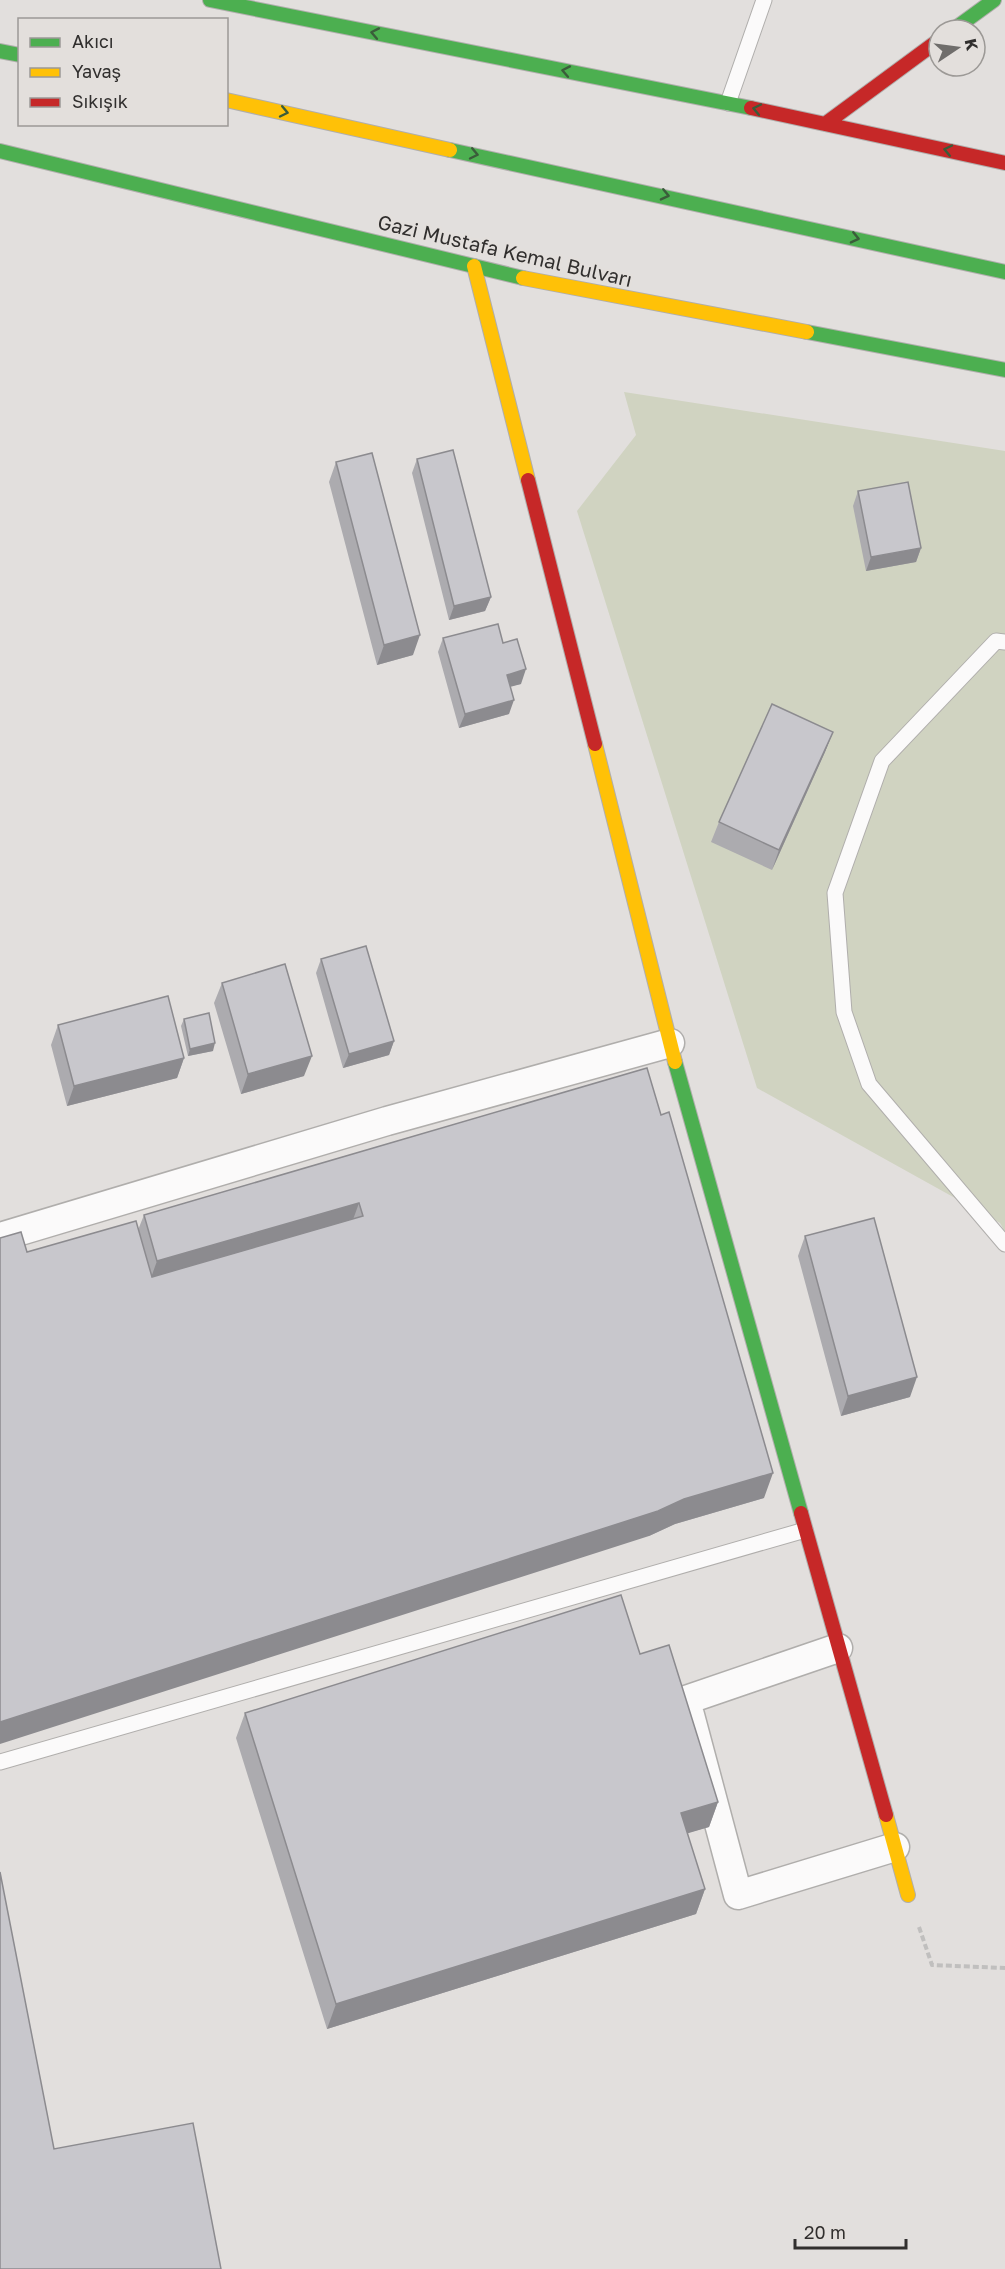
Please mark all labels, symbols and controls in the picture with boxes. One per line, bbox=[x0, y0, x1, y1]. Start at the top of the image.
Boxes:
legend bbox=[18, 18, 228, 126]
north arrow bbox=[927, 18, 987, 78]
one-way arrow bbox=[370, 27, 380, 40]
text: Akıcı bbox=[72, 30, 114, 52]
text: K bbox=[961, 37, 983, 53]
text: Yavaş bbox=[72, 60, 121, 82]
one-way arrow bbox=[561, 65, 571, 78]
text: Sıkışık bbox=[72, 90, 128, 112]
one-way arrow bbox=[752, 104, 762, 117]
one-way arrow bbox=[278, 105, 288, 118]
one-way arrow bbox=[943, 144, 953, 157]
one-way arrow bbox=[469, 146, 479, 159]
one-way arrow bbox=[659, 188, 669, 201]
street label: Gazi Mustafa Kemal Bulvarı bbox=[376, 209, 635, 291]
one-way arrow bbox=[850, 231, 860, 244]
scale bar bbox=[795, 2212, 906, 2250]
text: 20 m bbox=[804, 2221, 846, 2243]

